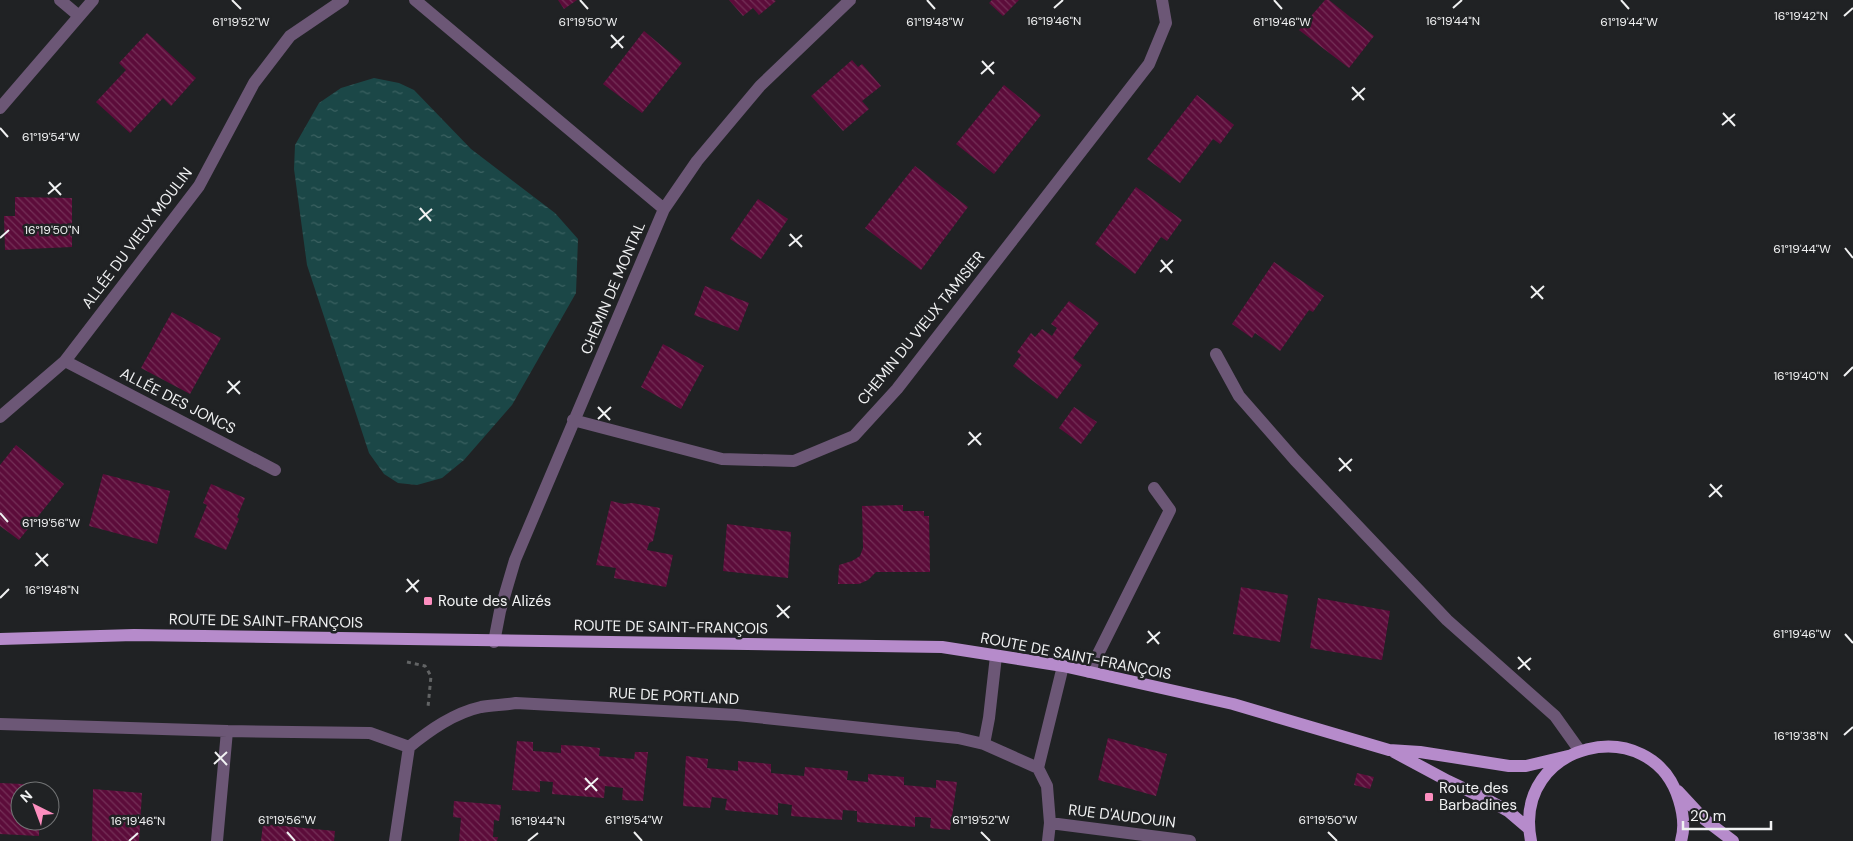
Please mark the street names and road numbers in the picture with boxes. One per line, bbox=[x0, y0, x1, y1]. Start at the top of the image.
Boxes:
street label: ALLÉE DU VIEUX MOULIN bbox=[77, 163, 197, 313]
street label: CHEMIN DE MONTAL bbox=[576, 218, 650, 357]
street label: CHEMIN DU VIEUX TAMISIER bbox=[853, 247, 989, 409]
street label: ALLÉE DES JONCS bbox=[117, 363, 239, 439]
street label: ROUTE DE SAINT-FRANÇOIS bbox=[169, 609, 364, 633]
street label: ROUTE DE SAINT-FRANÇOIS bbox=[574, 615, 769, 639]
street label: ROUTE DE SAINT-FRANÇOIS bbox=[979, 628, 1173, 684]
street label: RUE DE PORTLAND bbox=[608, 683, 740, 709]
street label: RUE D'AUDOUIN bbox=[1067, 799, 1177, 833]

